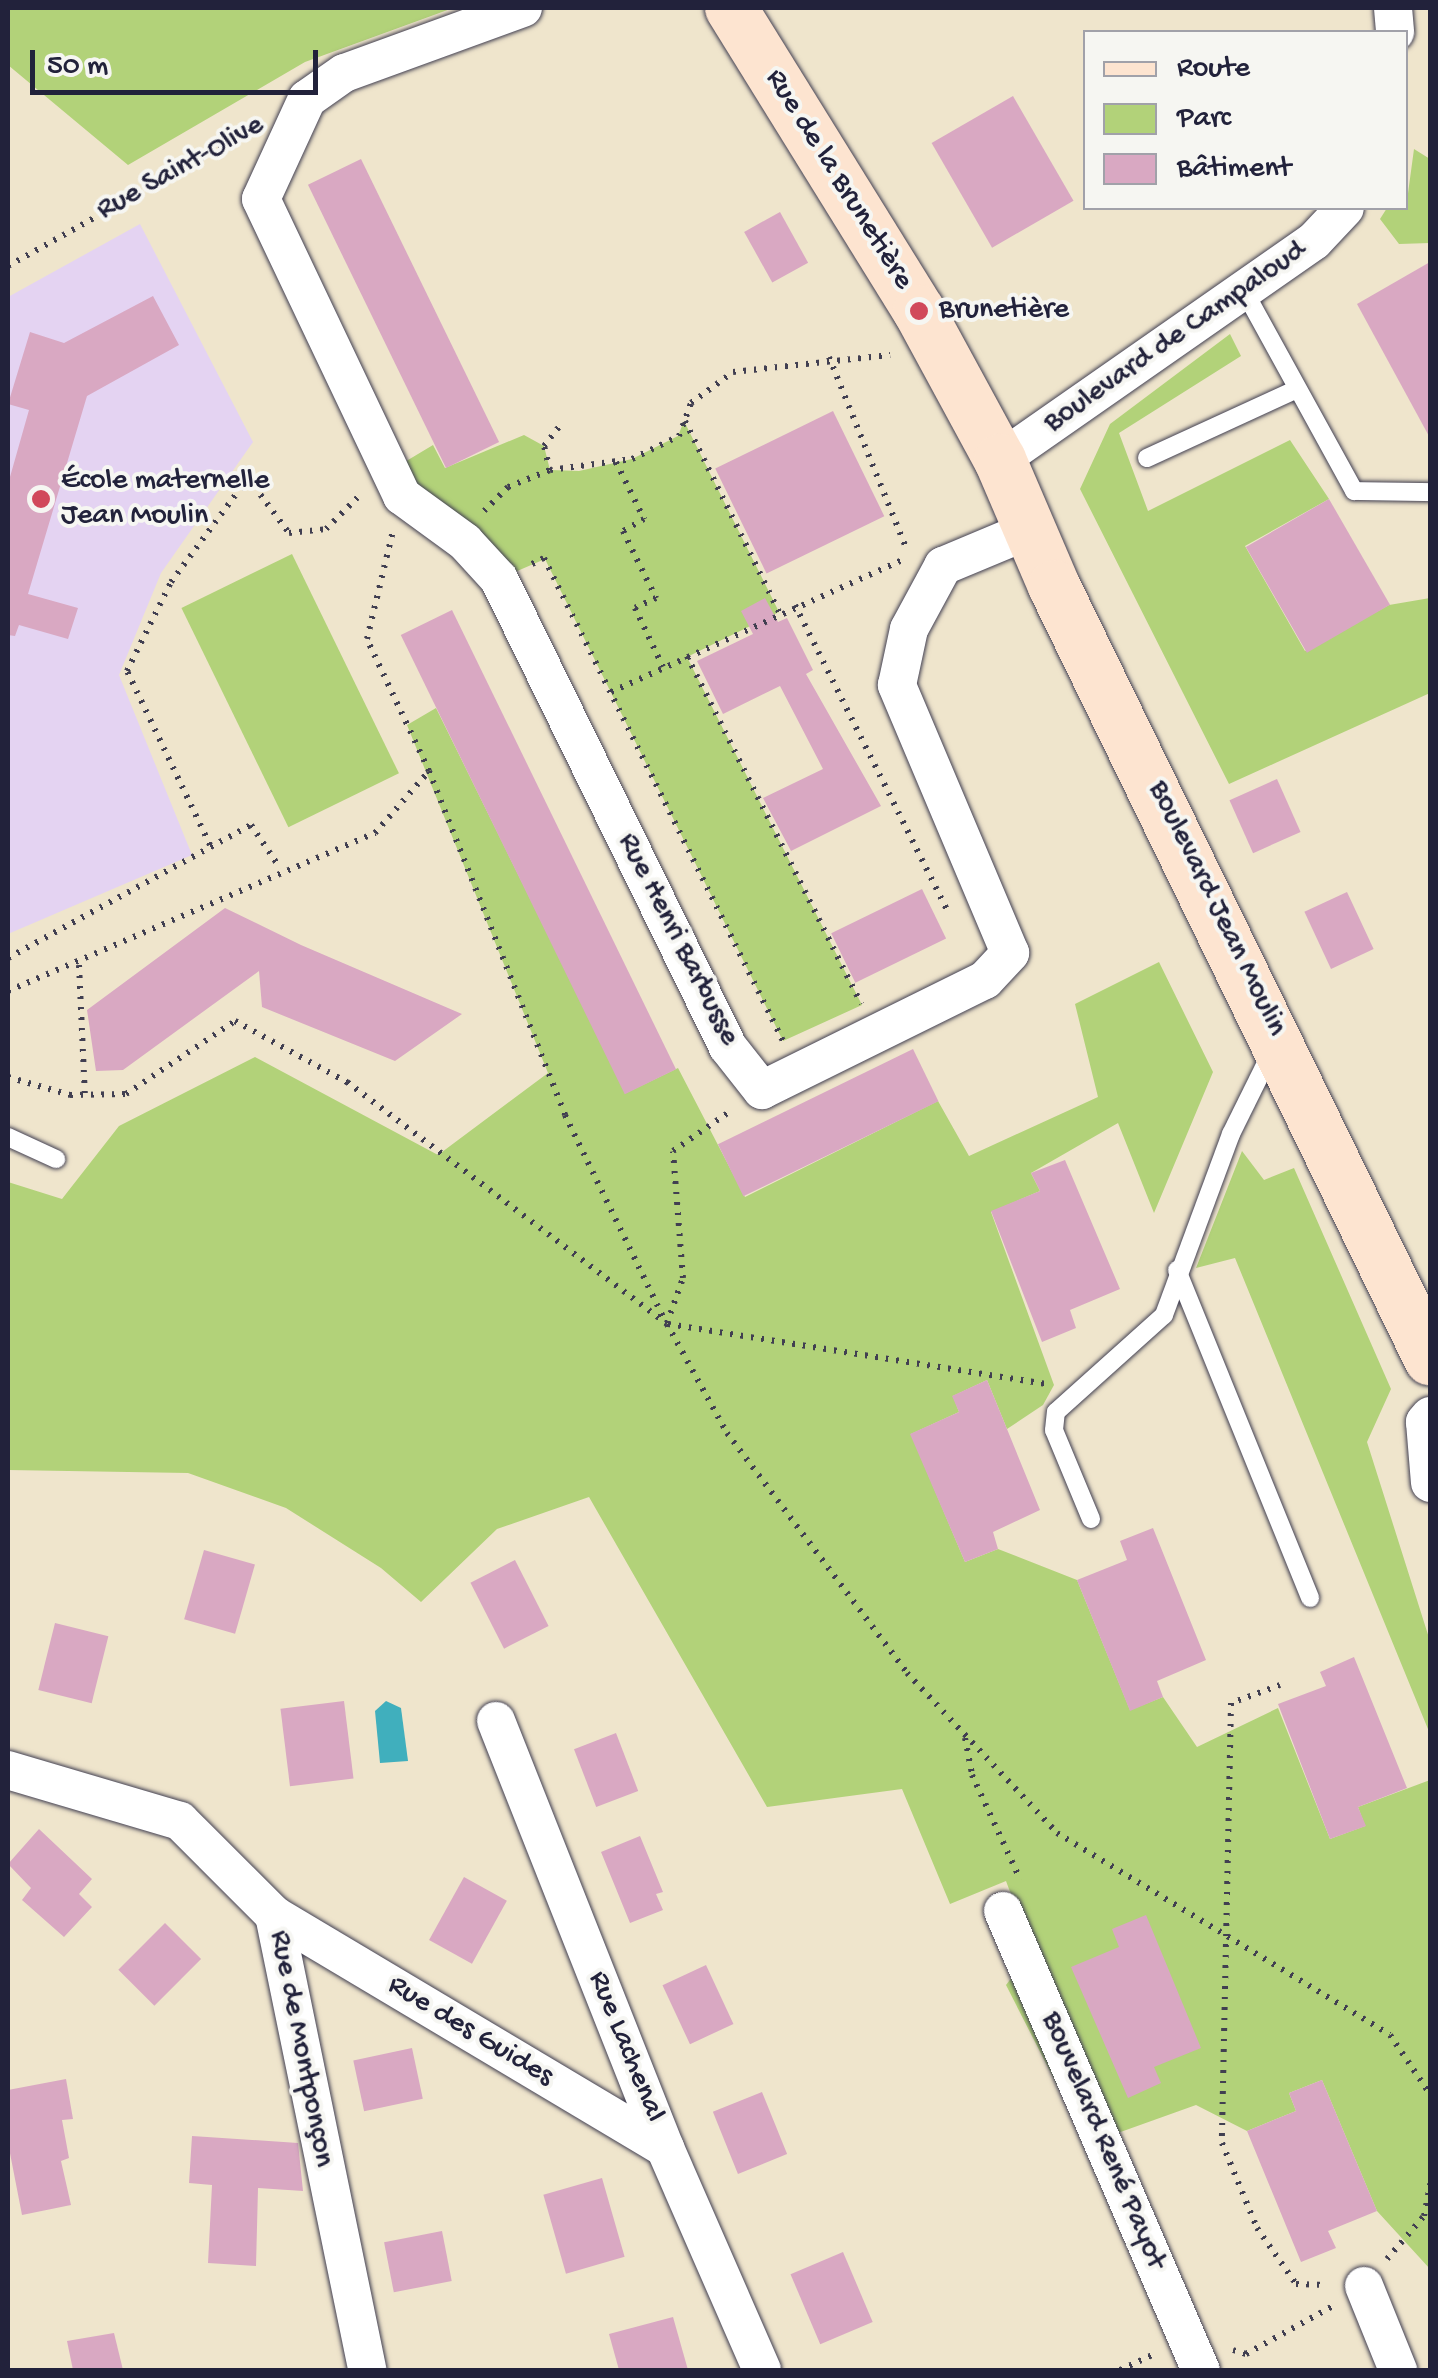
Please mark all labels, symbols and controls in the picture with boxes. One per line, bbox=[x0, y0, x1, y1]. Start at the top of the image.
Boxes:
scale bar bbox=[35, 30, 322, 92]
legend bbox=[1083, 30, 1408, 210]
text: 50 m bbox=[47, 50, 108, 85]
text: Route bbox=[1177, 52, 1250, 87]
street label: Rue de la Brunetière bbox=[756, 63, 920, 297]
text: Parc bbox=[1177, 102, 1231, 137]
street label: Rue Saint-Olive bbox=[91, 108, 271, 230]
text: Bâtiment bbox=[1177, 152, 1291, 187]
street label: Boulevard de Campaloud bbox=[1038, 234, 1314, 442]
place label: Brunetière bbox=[939, 293, 1069, 329]
marker: Brunetière bbox=[908, 300, 930, 322]
place label: École maternelle Jean Moulin bbox=[61, 464, 269, 534]
marker: École maternelle Jean Moulin bbox=[30, 488, 52, 510]
street label: Boulevard Jean Moulin bbox=[1139, 776, 1293, 1042]
street label: Rue Henri Barbusse bbox=[608, 828, 746, 1052]
street label: Rue de Montponçon bbox=[259, 1928, 341, 2170]
street label: Rue Lachenal bbox=[578, 1966, 672, 2128]
street label: Rue des Guides bbox=[380, 1968, 560, 2096]
street label: Bouvelard René Payot bbox=[1031, 2007, 1173, 2275]

